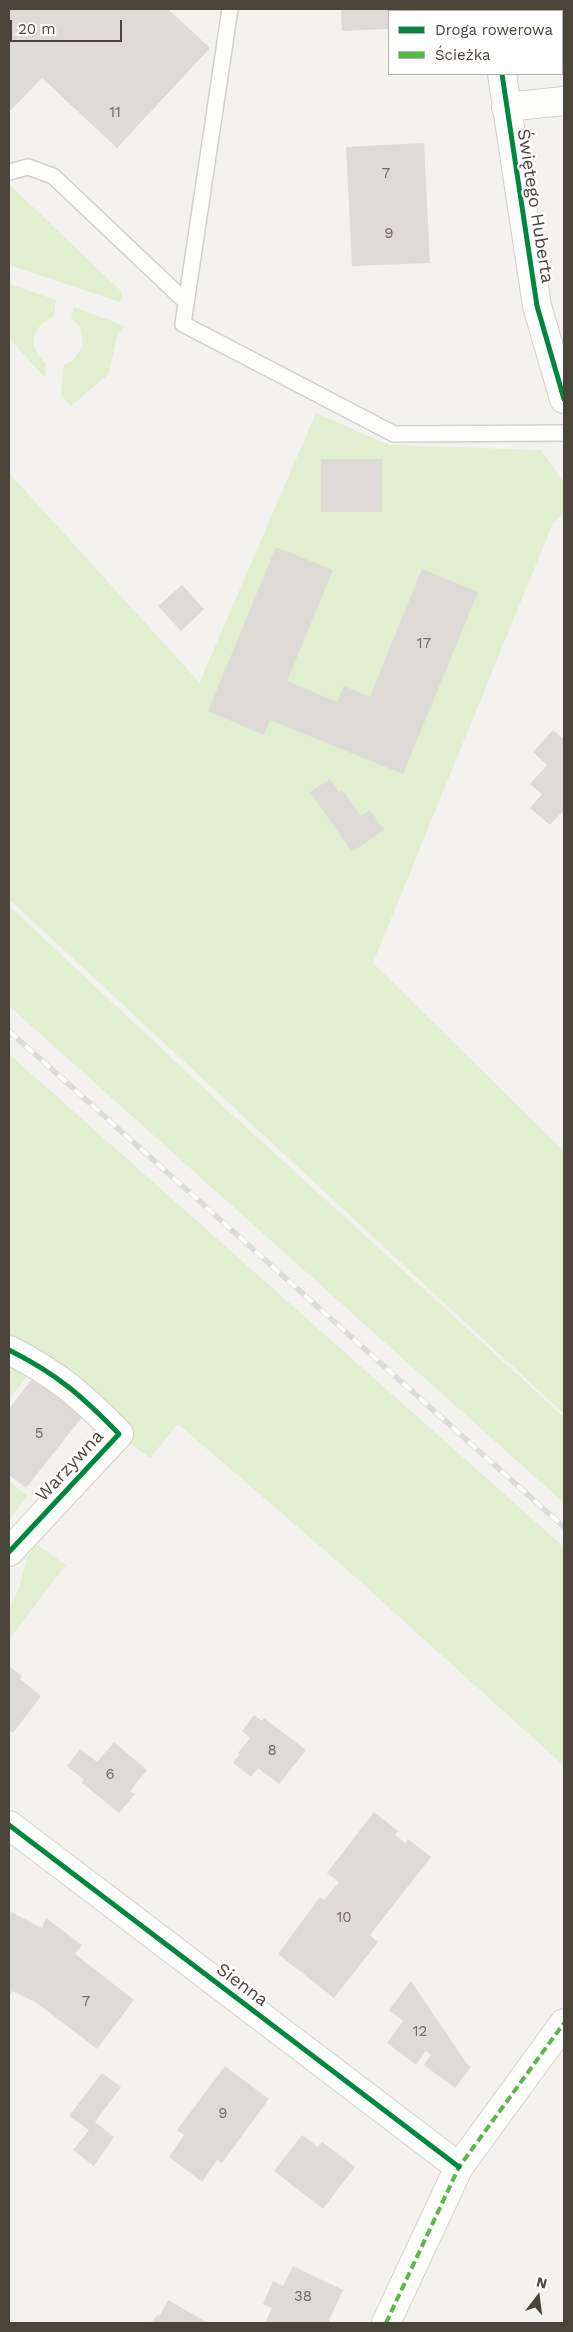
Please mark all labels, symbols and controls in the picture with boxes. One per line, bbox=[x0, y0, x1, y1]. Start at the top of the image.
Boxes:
scale bar bbox=[12, 10, 125, 42]
legend bbox=[388, 10, 563, 75]
text: 20 m bbox=[18, 20, 56, 38]
text: Droga rowerowa bbox=[435, 21, 553, 39]
text: Ścieżka bbox=[435, 46, 491, 64]
house number: 11 bbox=[109, 104, 121, 122]
street label: Świętego Huberta bbox=[512, 127, 558, 285]
house number: 7 bbox=[382, 165, 390, 183]
house number: 9 bbox=[384, 225, 394, 243]
house number: 17 bbox=[417, 635, 431, 653]
house number: 5 bbox=[35, 1425, 43, 1443]
street label: Warzywna bbox=[32, 1426, 108, 1506]
house number: 8 bbox=[267, 1742, 277, 1760]
house number: 6 bbox=[105, 1766, 115, 1784]
house number: 10 bbox=[336, 1909, 352, 1927]
street label: Sienna bbox=[212, 1959, 272, 2011]
house number: 7 bbox=[82, 1993, 90, 2011]
house number: 12 bbox=[413, 2023, 427, 2041]
house number: 9 bbox=[218, 2105, 228, 2123]
north arrow bbox=[513, 2272, 563, 2322]
text: N bbox=[535, 2273, 549, 2292]
house number: 38 bbox=[294, 2288, 312, 2306]

